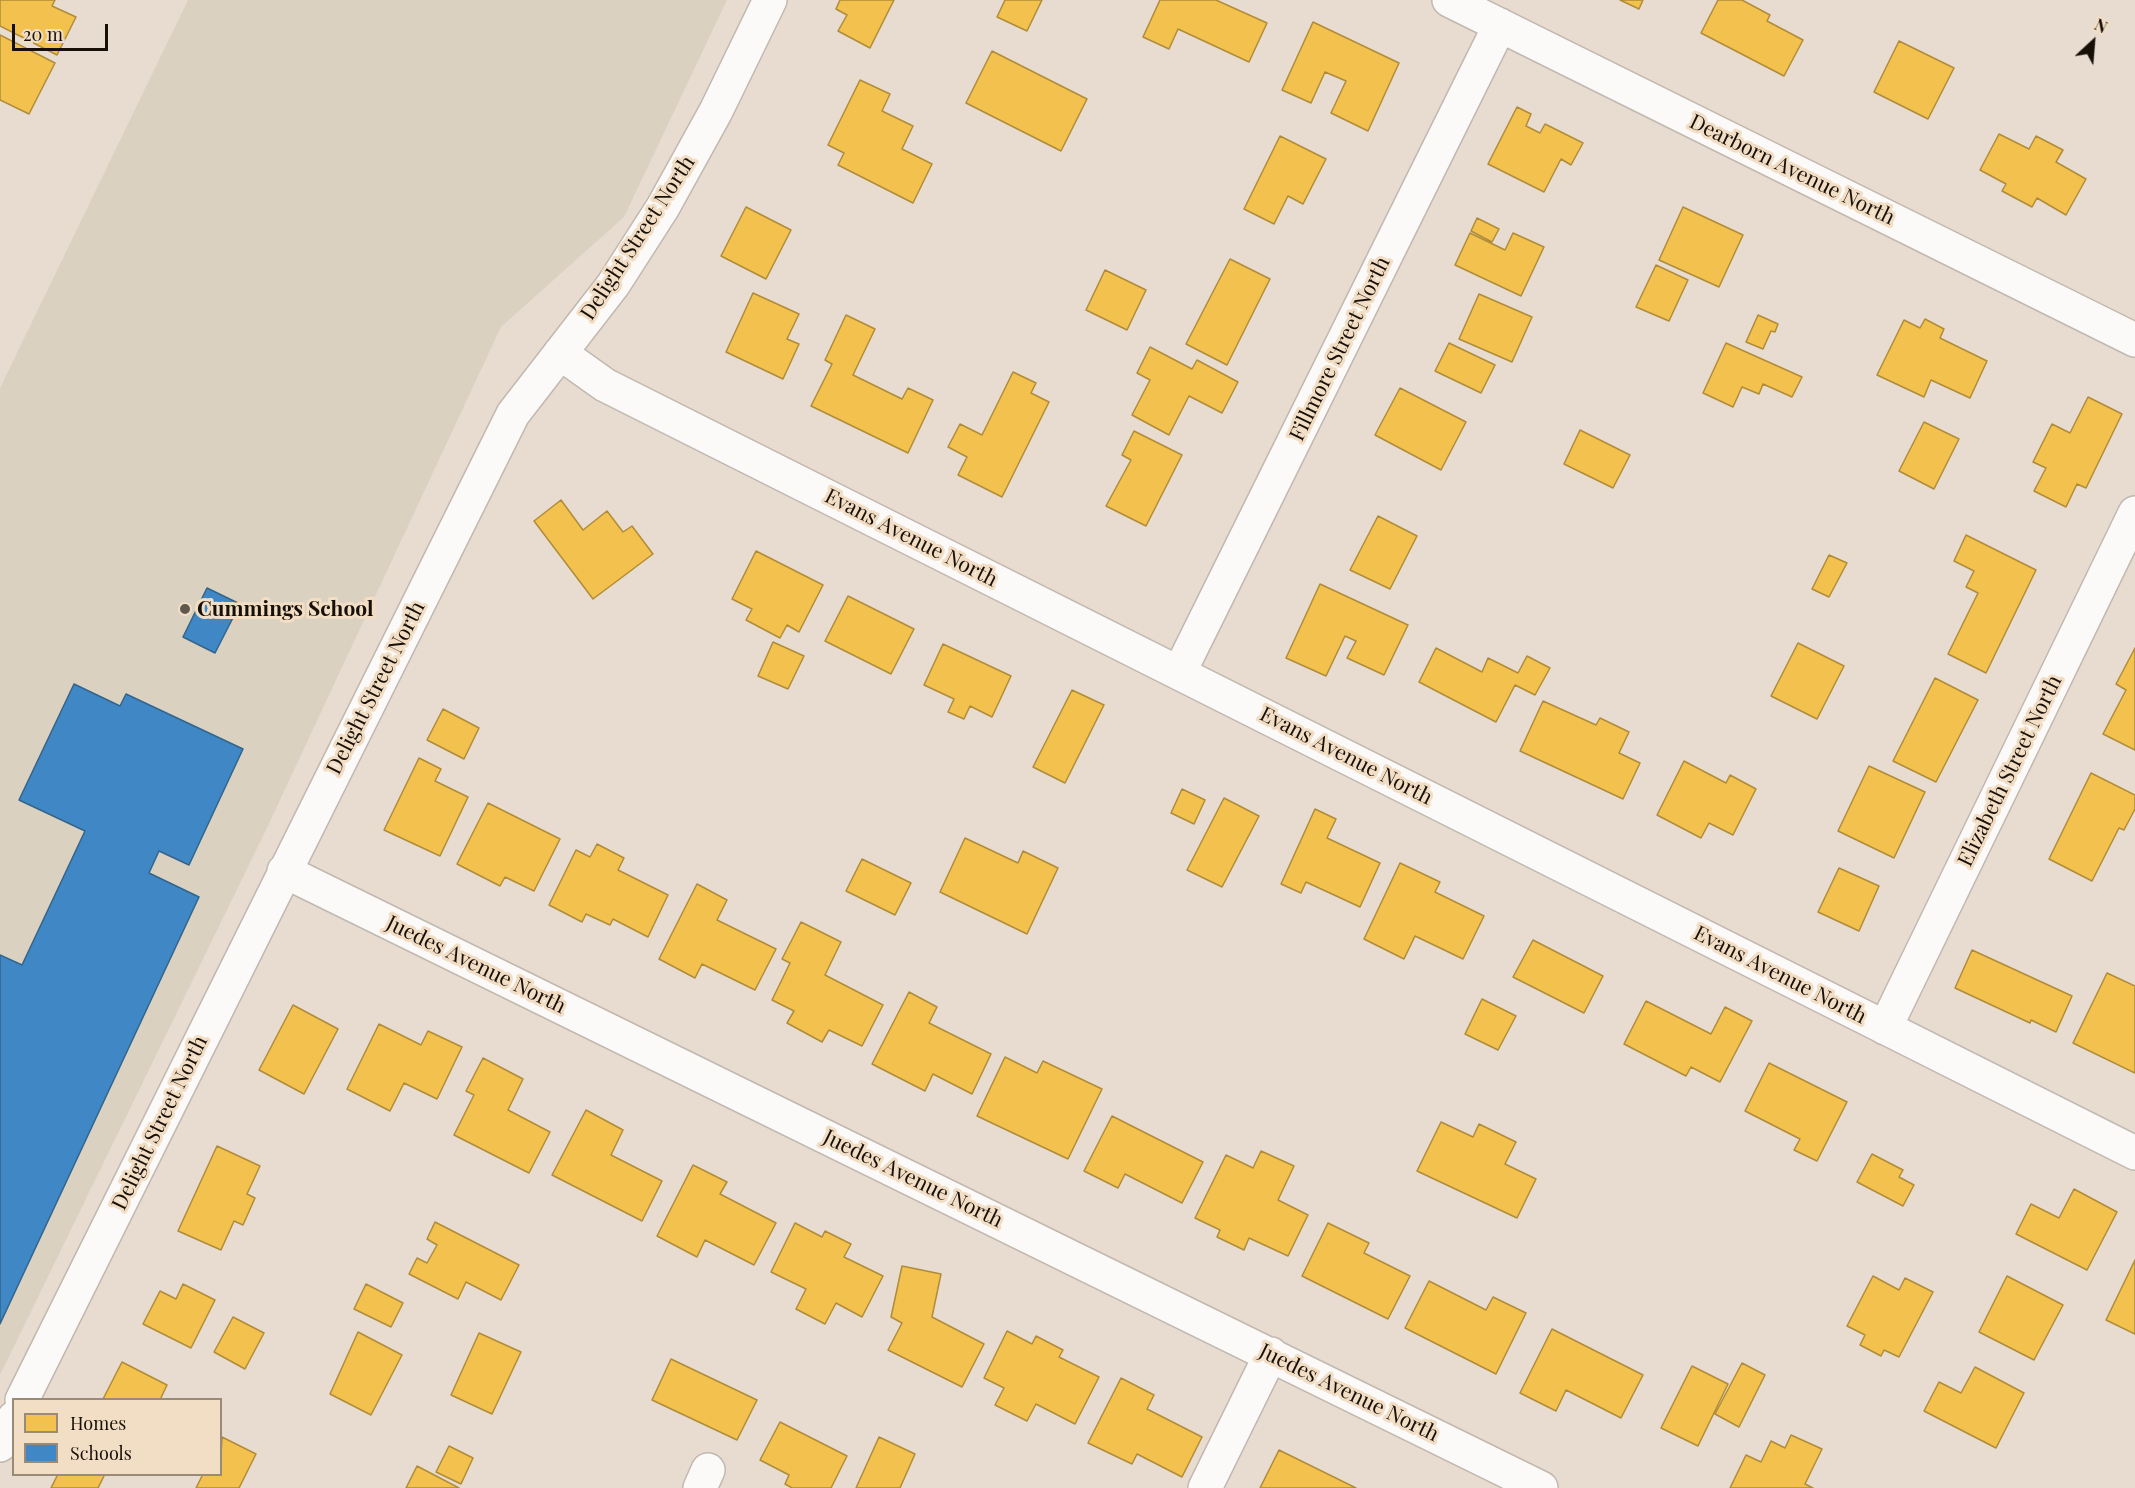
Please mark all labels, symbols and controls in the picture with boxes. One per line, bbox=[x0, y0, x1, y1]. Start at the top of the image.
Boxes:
scale bar bbox=[15, 12, 111, 50]
north arrow bbox=[2063, 12, 2123, 72]
text: N bbox=[2091, 13, 2111, 37]
text: 20 m bbox=[23, 22, 63, 46]
street label: Dearborn Avenue North bbox=[1685, 109, 1899, 231]
street label: Delight Street North bbox=[575, 151, 701, 325]
street label: Fillmore Street North bbox=[1284, 253, 1396, 445]
street label: Evans Avenue North bbox=[821, 484, 1001, 592]
place label: Cummings School bbox=[197, 596, 373, 622]
street label: Delight Street North bbox=[321, 597, 431, 779]
marker: Cummings School bbox=[178, 602, 192, 616]
street label: Elizabeth Street North bbox=[1953, 671, 2067, 871]
street label: Evans Avenue North bbox=[1256, 702, 1436, 810]
street label: Juedes Avenue North bbox=[382, 911, 570, 1019]
street label: Evans Avenue North bbox=[1690, 921, 1870, 1029]
street label: Delight Street North bbox=[107, 1032, 213, 1214]
street label: Juedes Avenue North bbox=[819, 1125, 1007, 1233]
street label: Juedes Avenue North bbox=[1255, 1339, 1443, 1447]
legend bbox=[12, 1398, 222, 1476]
text: Homes bbox=[70, 1411, 126, 1435]
text: Schools bbox=[70, 1441, 132, 1465]

